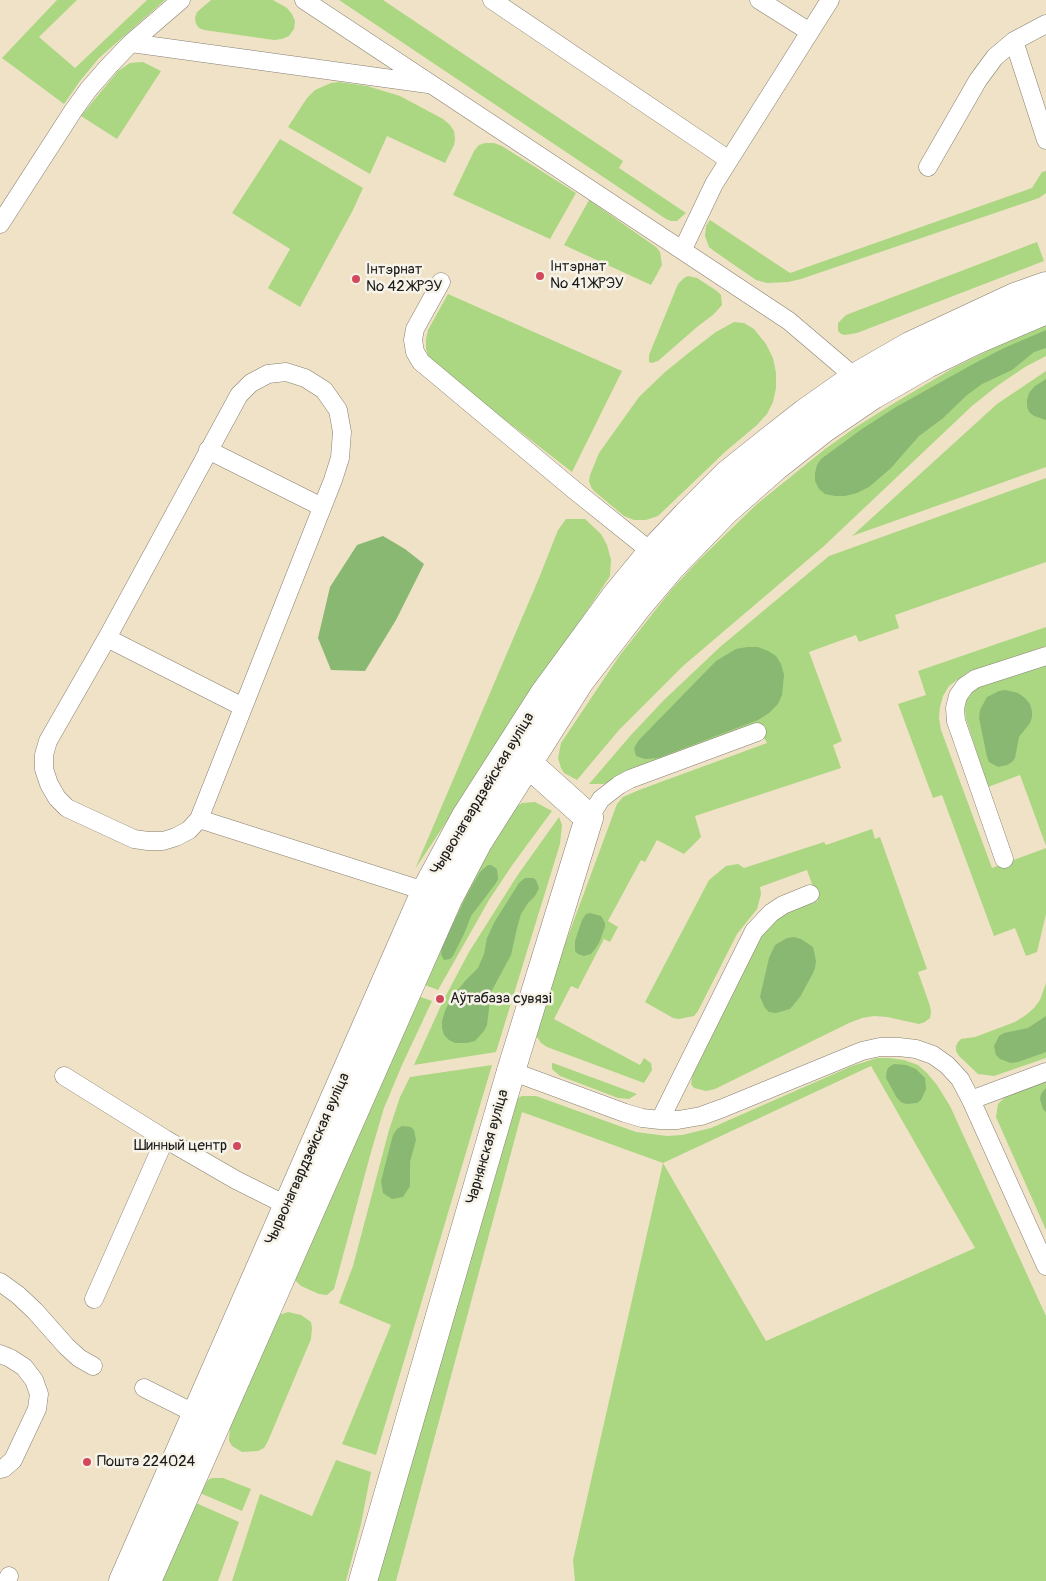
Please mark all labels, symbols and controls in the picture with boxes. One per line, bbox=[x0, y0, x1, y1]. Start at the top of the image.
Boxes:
place label: Інтэрнат № 41 ЖРЭУ bbox=[550, 258, 624, 293]
place label: Інтэрнат № 42 ЖРЭУ bbox=[366, 261, 442, 296]
marker: Інтэрнат № 41 ЖРЭУ bbox=[534, 270, 546, 282]
marker: Інтэрнат № 42 ЖРЭУ bbox=[350, 273, 362, 285]
street label: Чырвонагвардзейская вуліца bbox=[427, 709, 539, 879]
place label: Аўтабаза сувязі bbox=[450, 990, 552, 1008]
marker: Аўтабаза сувязі bbox=[434, 993, 446, 1005]
street label: Чырвонагвардзейская вуліца bbox=[262, 1070, 354, 1248]
street label: Чарнянская вуліца bbox=[463, 1088, 513, 1206]
place label: Шинный центр bbox=[134, 1137, 227, 1155]
marker: Шинный центр bbox=[231, 1140, 243, 1152]
place label: Пошта 224024 bbox=[97, 1453, 195, 1471]
marker: Пошта 224024 bbox=[81, 1456, 93, 1468]

